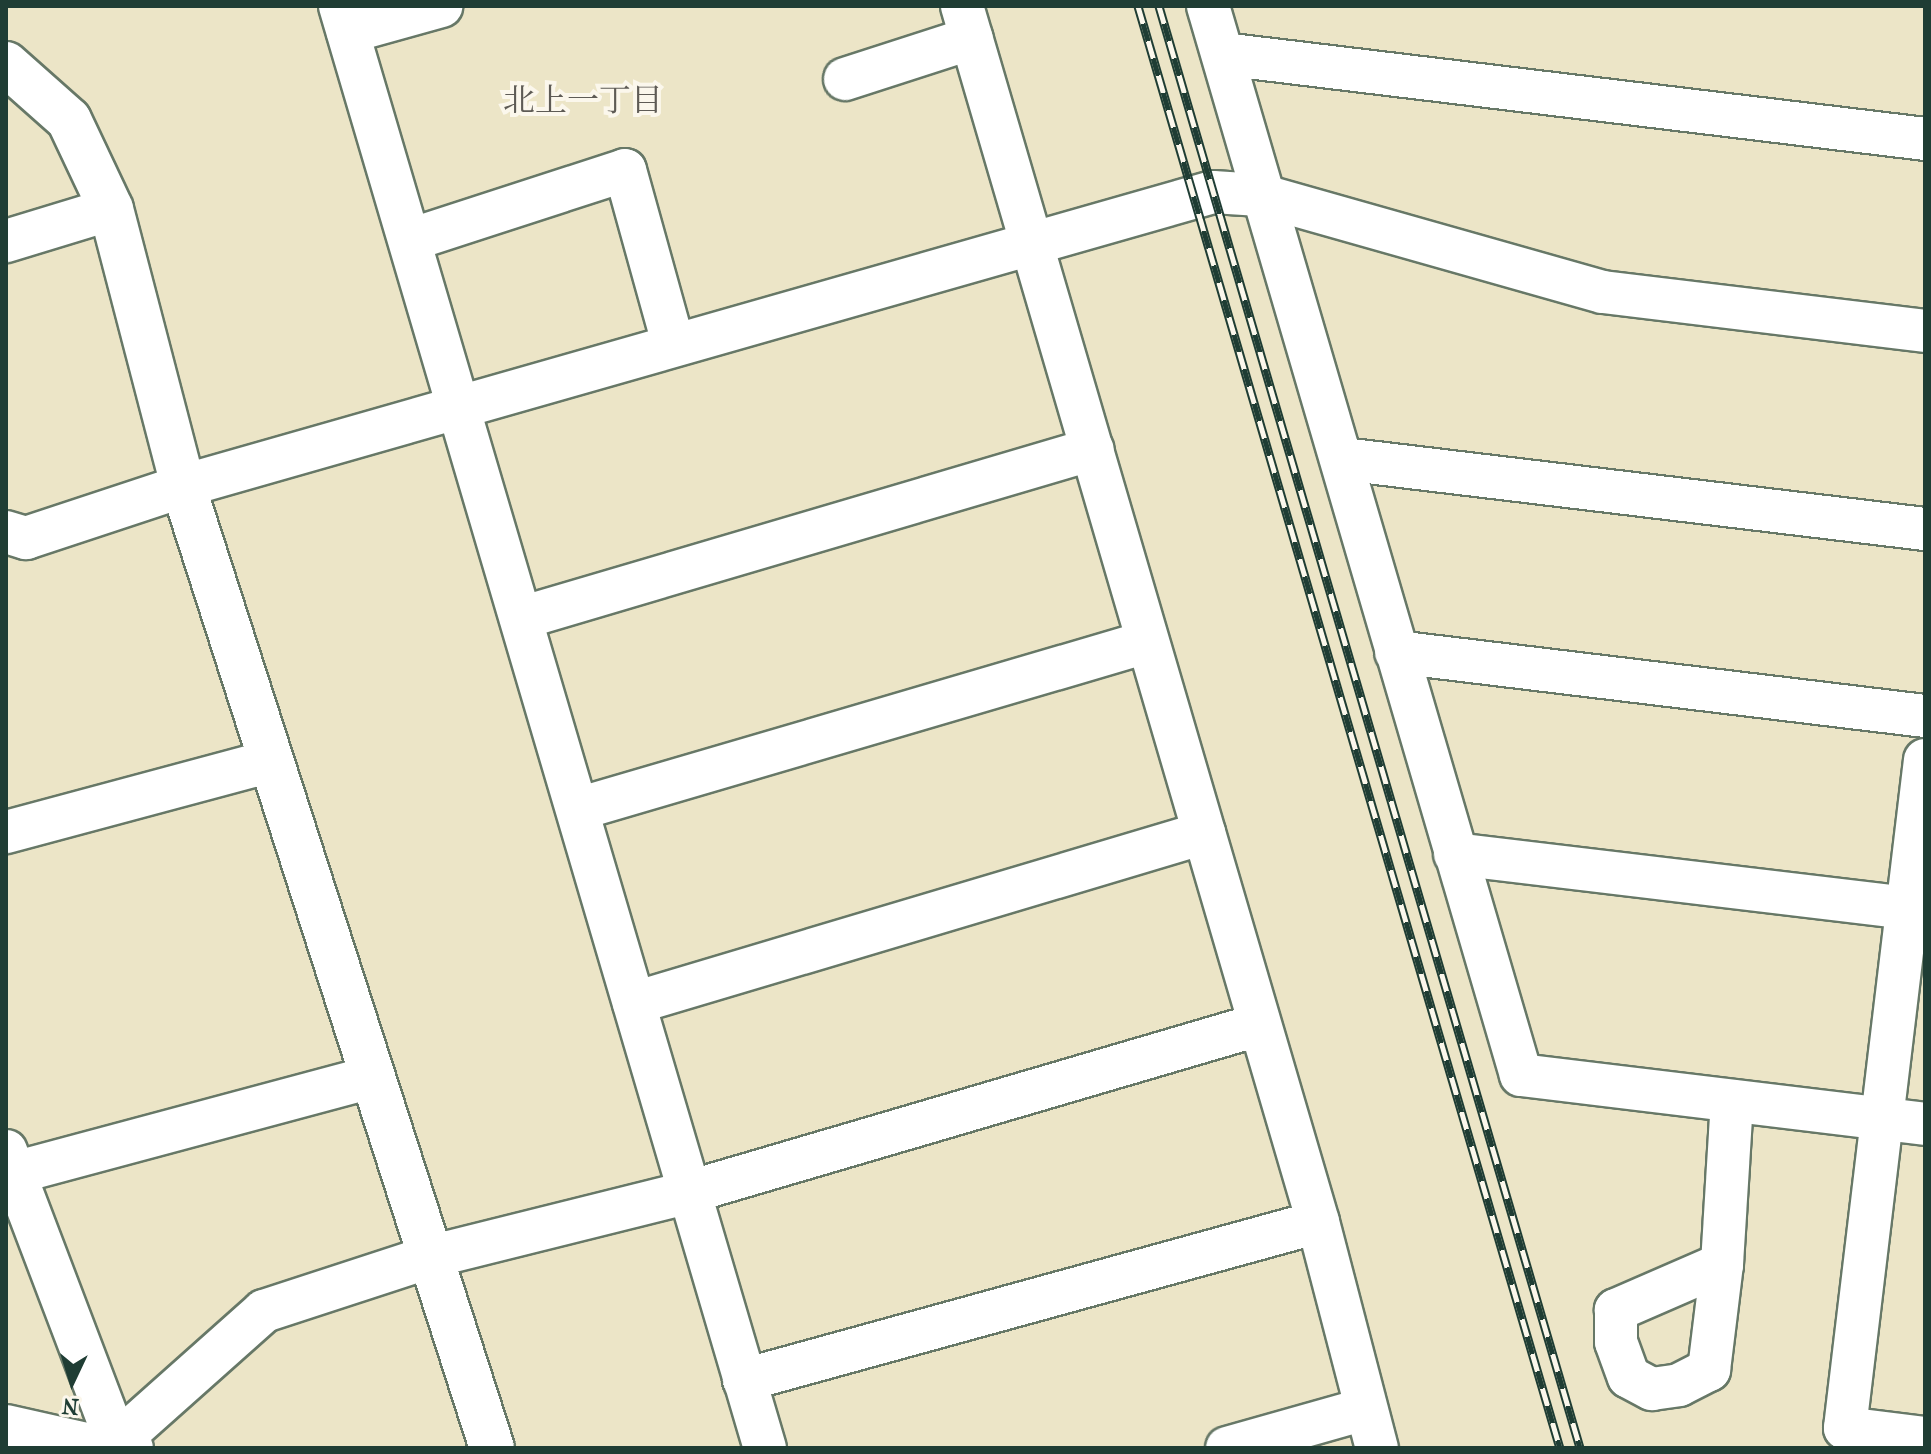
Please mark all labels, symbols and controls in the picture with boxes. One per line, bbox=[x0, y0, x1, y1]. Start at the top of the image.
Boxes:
district label: 北上一丁目 bbox=[503, 82, 663, 120]
north arrow bbox=[32, 1342, 112, 1422]
text: N bbox=[61, 1392, 80, 1419]

